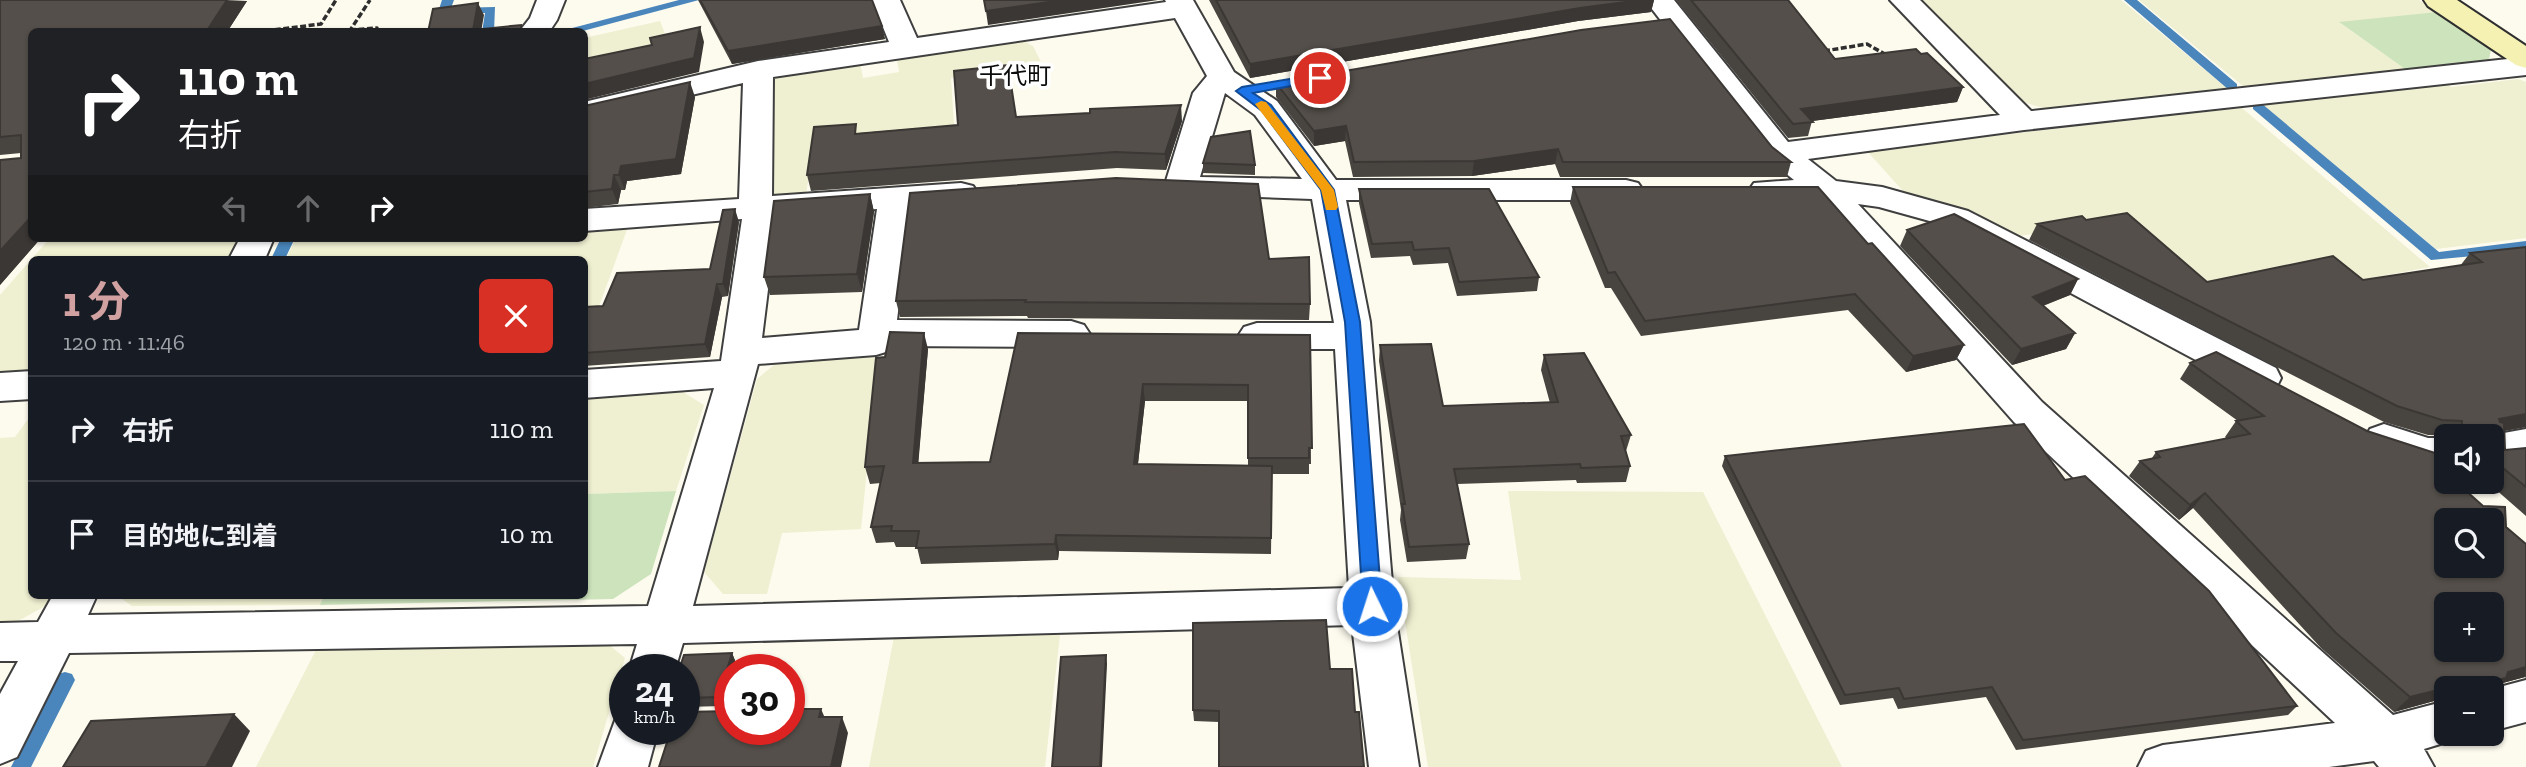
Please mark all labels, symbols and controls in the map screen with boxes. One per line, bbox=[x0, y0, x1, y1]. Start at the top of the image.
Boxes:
pin bbox=[1290, 48, 1350, 108]
text: 110 m bbox=[178, 49, 298, 108]
icon: right bbox=[63, 56, 154, 147]
icon: arrive bbox=[1301, 59, 1339, 97]
district label: 千代町 bbox=[979, 61, 1051, 90]
text: 右折 bbox=[178, 116, 242, 154]
icon: left bbox=[216, 189, 254, 227]
icon: ahead bbox=[289, 189, 327, 227]
icon: right bbox=[362, 189, 400, 227]
text: 1 分 bbox=[63, 276, 130, 327]
button: close bbox=[479, 279, 553, 353]
text: 120 m · 11:46 bbox=[63, 328, 185, 356]
icon: right bbox=[63, 410, 101, 448]
text: 110 m bbox=[490, 413, 553, 445]
text: 右折 bbox=[122, 415, 174, 447]
map controls bbox=[2434, 424, 2504, 746]
button: sound bbox=[2434, 424, 2504, 494]
button: search bbox=[2434, 508, 2504, 578]
icon: arrive bbox=[63, 515, 101, 553]
text: 10 m bbox=[500, 518, 553, 550]
text: 目的地に到着 bbox=[122, 520, 278, 552]
position arrow bbox=[1335, 569, 1409, 643]
button: + bbox=[2434, 592, 2504, 662]
speed limit sign: 30 bbox=[714, 654, 805, 745]
text: 24 bbox=[635, 669, 674, 711]
button: − bbox=[2434, 676, 2504, 746]
text: km/h bbox=[634, 706, 675, 728]

